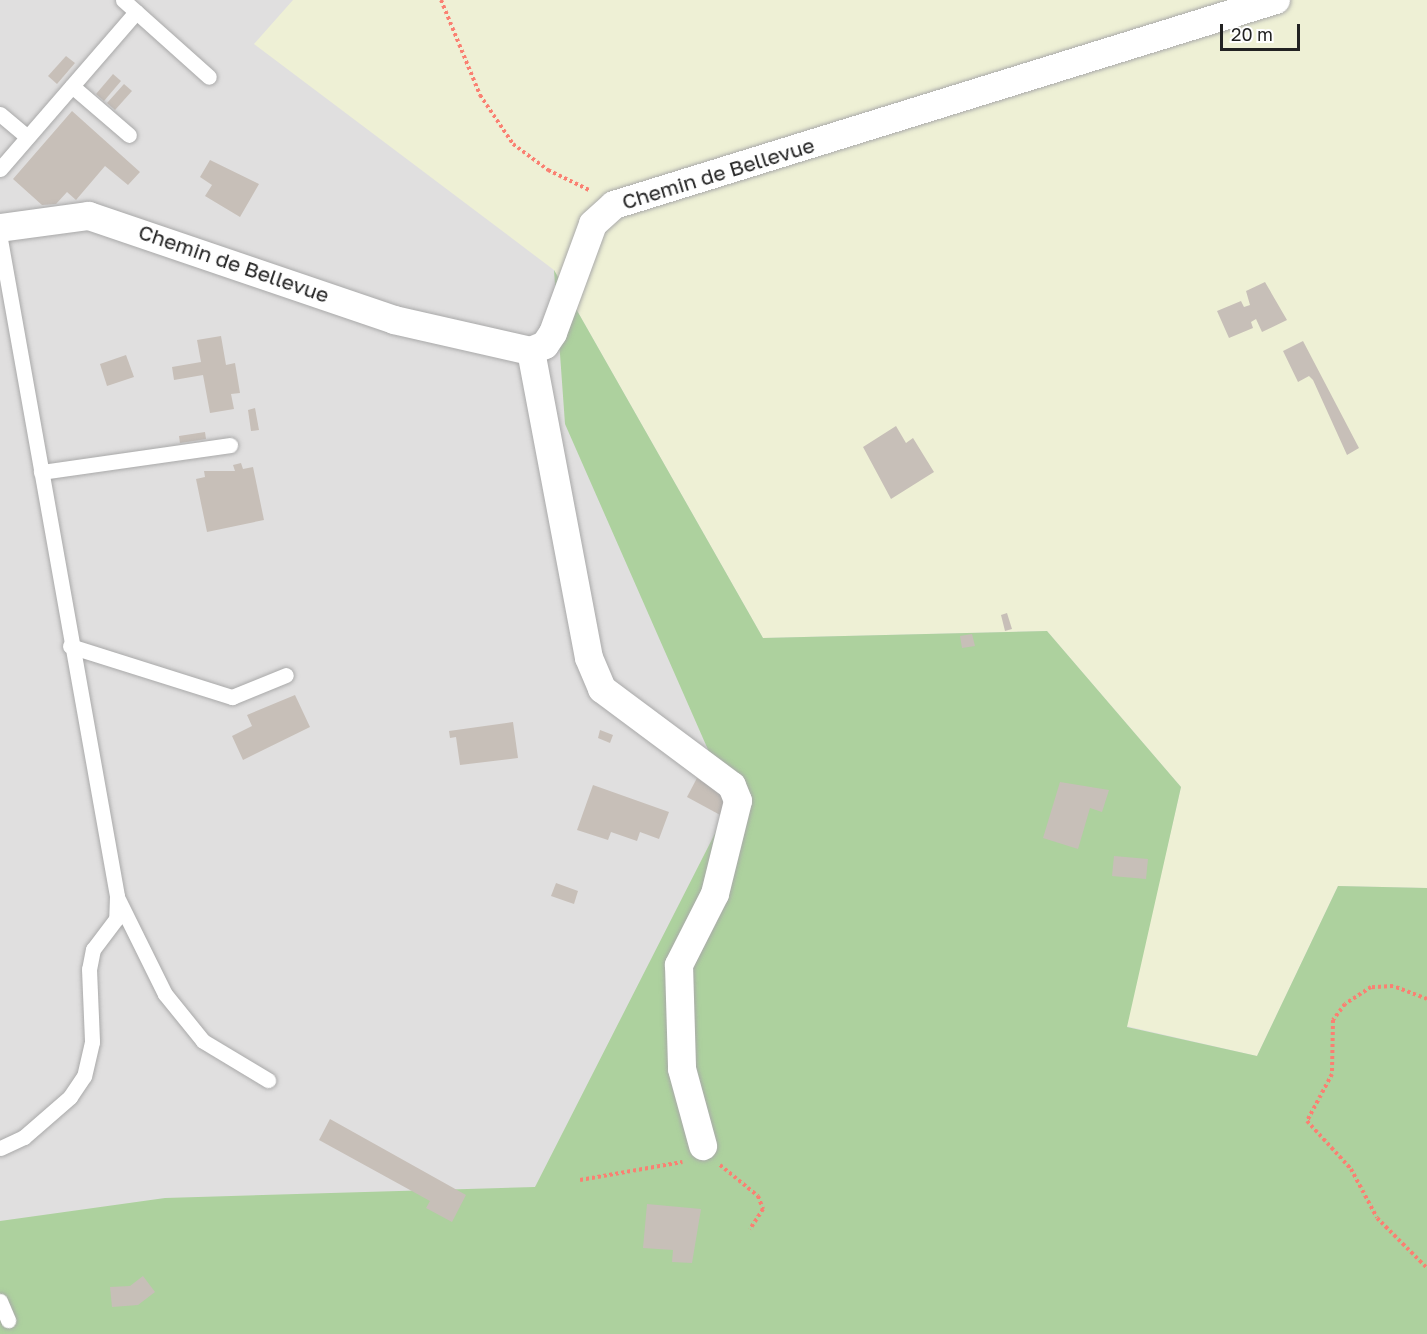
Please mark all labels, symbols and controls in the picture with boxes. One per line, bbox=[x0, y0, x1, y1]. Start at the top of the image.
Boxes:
scale bar bbox=[1223, 12, 1302, 50]
text: 20 m bbox=[1231, 23, 1273, 45]
street label: Chemin de Bellevue bbox=[619, 132, 817, 214]
street label: Chemin de Bellevue bbox=[135, 219, 333, 307]

